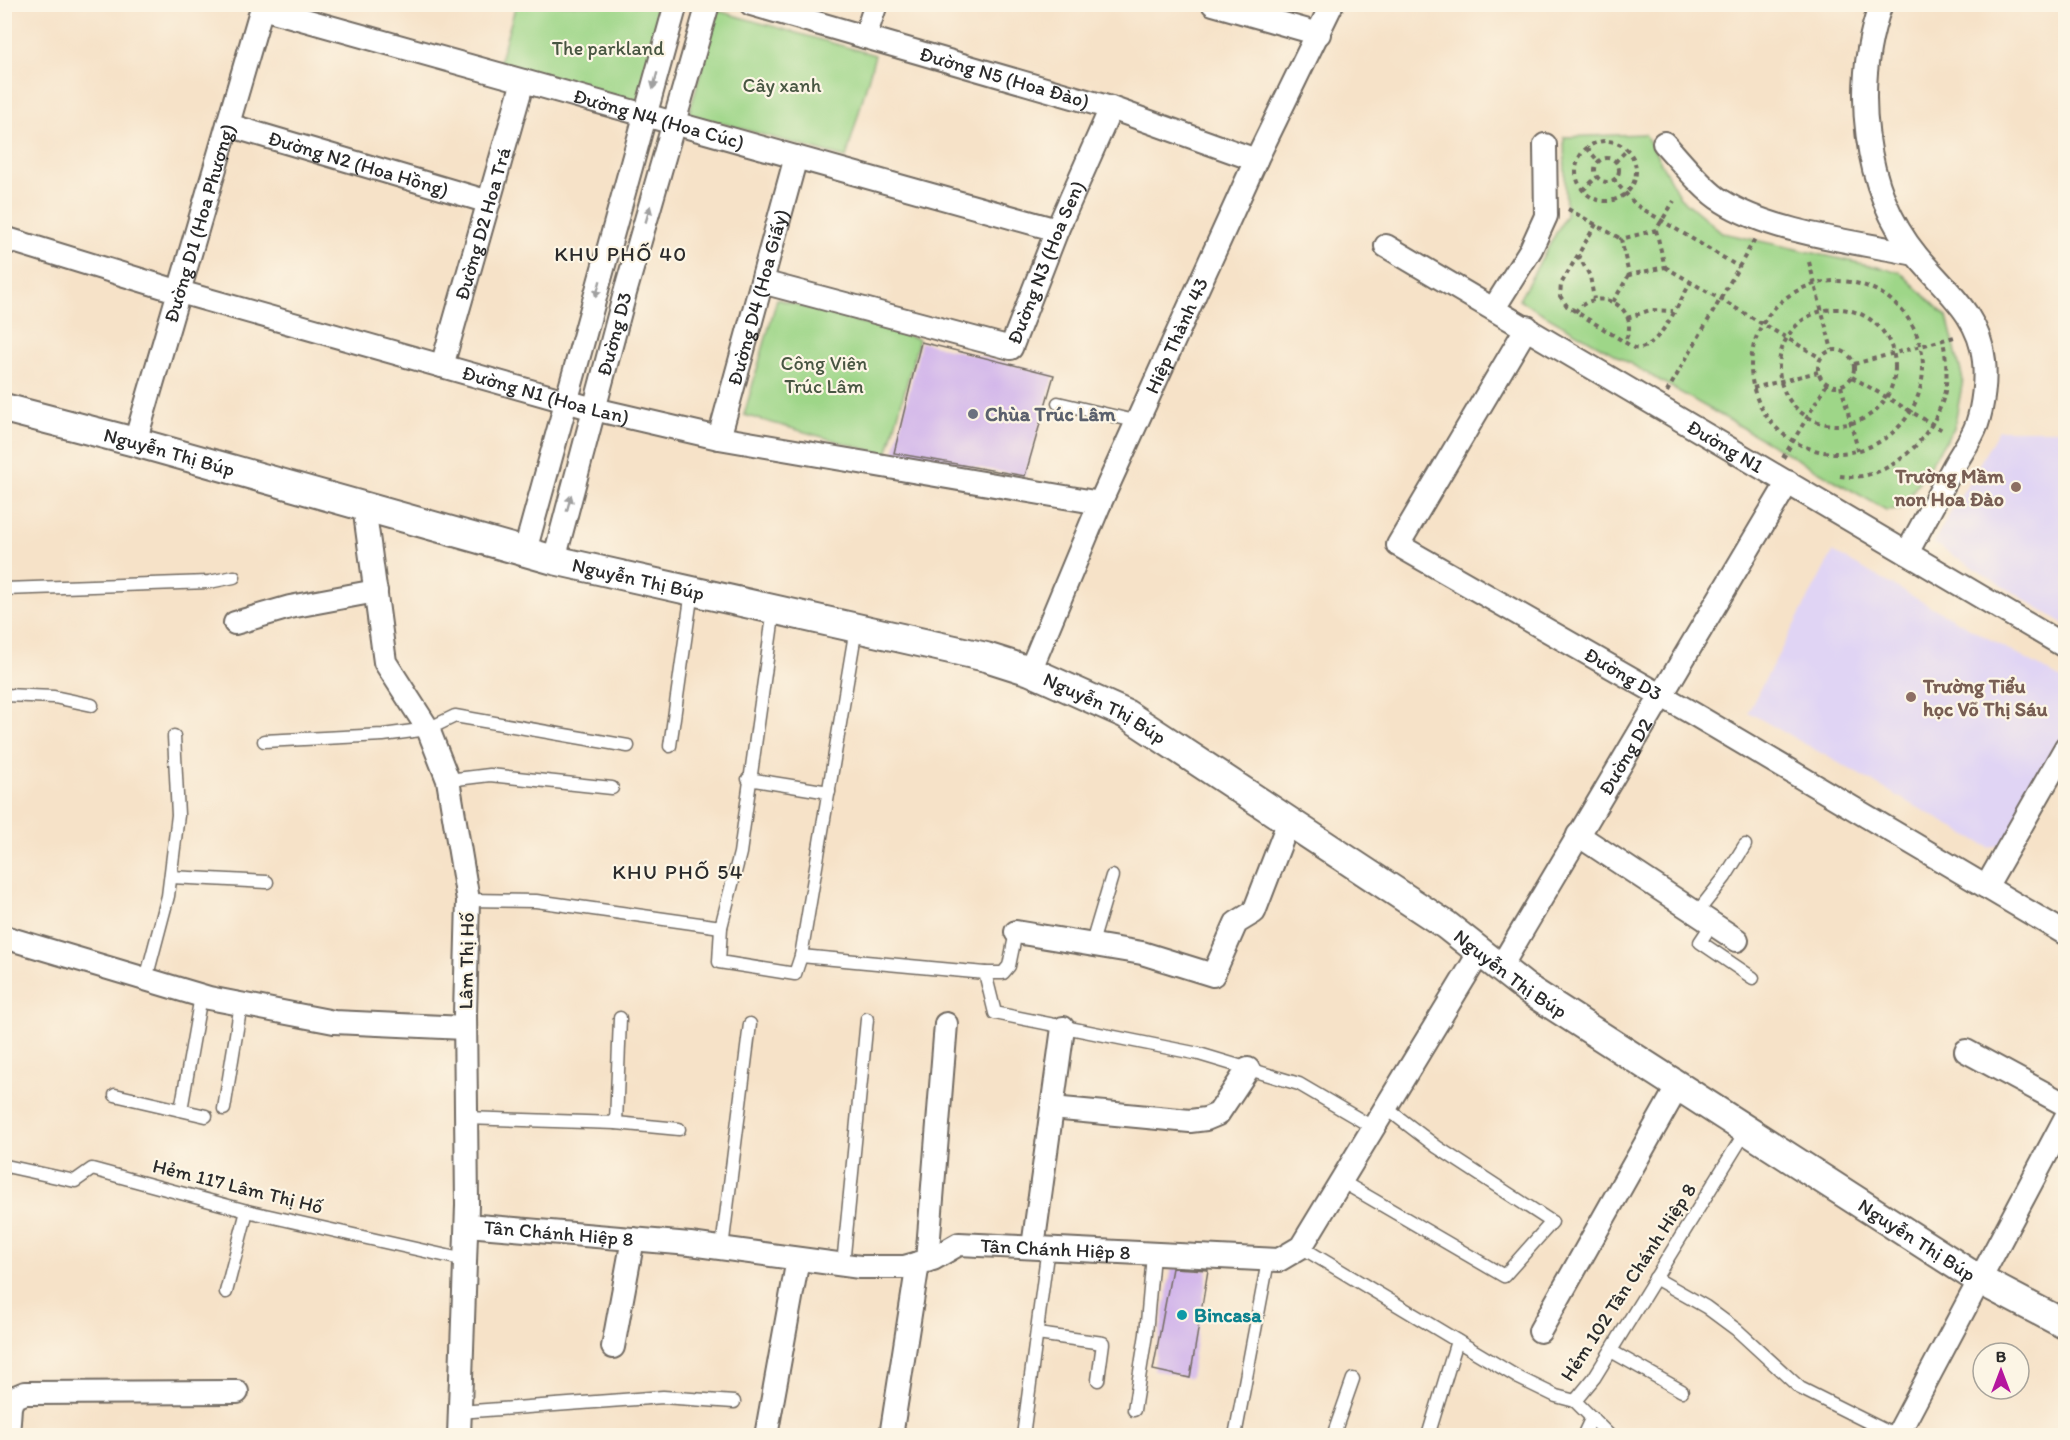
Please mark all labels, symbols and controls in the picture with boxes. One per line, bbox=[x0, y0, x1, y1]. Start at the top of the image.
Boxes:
park label: The parkland bbox=[552, 36, 664, 60]
street label: Đường N5 (Hoa Đào) bbox=[917, 41, 1092, 113]
one-way arrow bbox=[650, 72, 659, 90]
park label: Cây xanh bbox=[743, 73, 822, 97]
street label: Đường N4 (Hoa Cúc) bbox=[571, 84, 747, 154]
street label: Đường D1 (Hoa Phượng) bbox=[159, 121, 239, 325]
street label: Đường N2 (Hoa Hồng) bbox=[265, 125, 452, 201]
street label: Đường D2 Hoa Trá bbox=[449, 144, 516, 303]
street label: Đường N3 (Hoa Sen) bbox=[1002, 177, 1089, 347]
one-way arrow bbox=[644, 205, 653, 223]
street label: Đường D4 (Hoa Giấy) bbox=[722, 206, 793, 388]
district label: KHU PHỐ 40 bbox=[554, 241, 688, 266]
street label: Hiệp Thành 43 bbox=[1139, 274, 1213, 397]
one-way arrow bbox=[593, 281, 602, 299]
street label: Đường D3 bbox=[592, 289, 637, 378]
park label: Công Viên Trúc Lâm bbox=[781, 351, 867, 398]
street label: Đường N1 (Hoa Lan) bbox=[459, 360, 632, 429]
place label: Chùa Trúc Lâm bbox=[985, 402, 1116, 426]
marker: Chùa Trúc Lâm bbox=[966, 407, 980, 421]
street label: Đường N1 bbox=[1683, 414, 1768, 478]
street label: Nguyễn Thị Búp bbox=[101, 422, 238, 482]
place label: Trường Mầm non Hoa Đào bbox=[1893, 464, 2004, 511]
marker: Trường Mầm non Hoa Đào bbox=[2009, 480, 2023, 494]
one-way arrow bbox=[565, 494, 574, 512]
street label: Nguyễn Thị Búp bbox=[570, 552, 707, 605]
street label: Đường D3 bbox=[1580, 642, 1667, 706]
street label: Nguyễn Thị Búp bbox=[1040, 667, 1171, 749]
place label: Trường Tiểu học Võ Thị Sáu bbox=[1922, 674, 2048, 721]
marker: Trường Tiểu học Võ Thị Sáu bbox=[1904, 690, 1918, 704]
street label: Đường D2 bbox=[1593, 713, 1658, 799]
district label: KHU PHỐ 54 bbox=[612, 859, 744, 884]
street label: Lâm Thị Hố bbox=[453, 912, 479, 1010]
street label: Nguyễn Thị Búp bbox=[1449, 924, 1572, 1023]
street label: Hẻm 117 Lâm Thị Hố bbox=[150, 1153, 326, 1219]
street label: Hẻm 102 Tân Chánh Hiệp 8 bbox=[1555, 1178, 1701, 1386]
street label: Nguyễn Thị Búp bbox=[1854, 1193, 1980, 1286]
street label: Tân Chánh Hiệp 8 bbox=[483, 1214, 635, 1251]
street label: Tân Chánh Hiệp 8 bbox=[980, 1233, 1131, 1265]
place label: Bincasa bbox=[1194, 1303, 1262, 1327]
marker: Bincasa bbox=[1175, 1308, 1189, 1322]
north arrow bbox=[1971, 1341, 2031, 1401]
text: B bbox=[1996, 1347, 2007, 1366]

